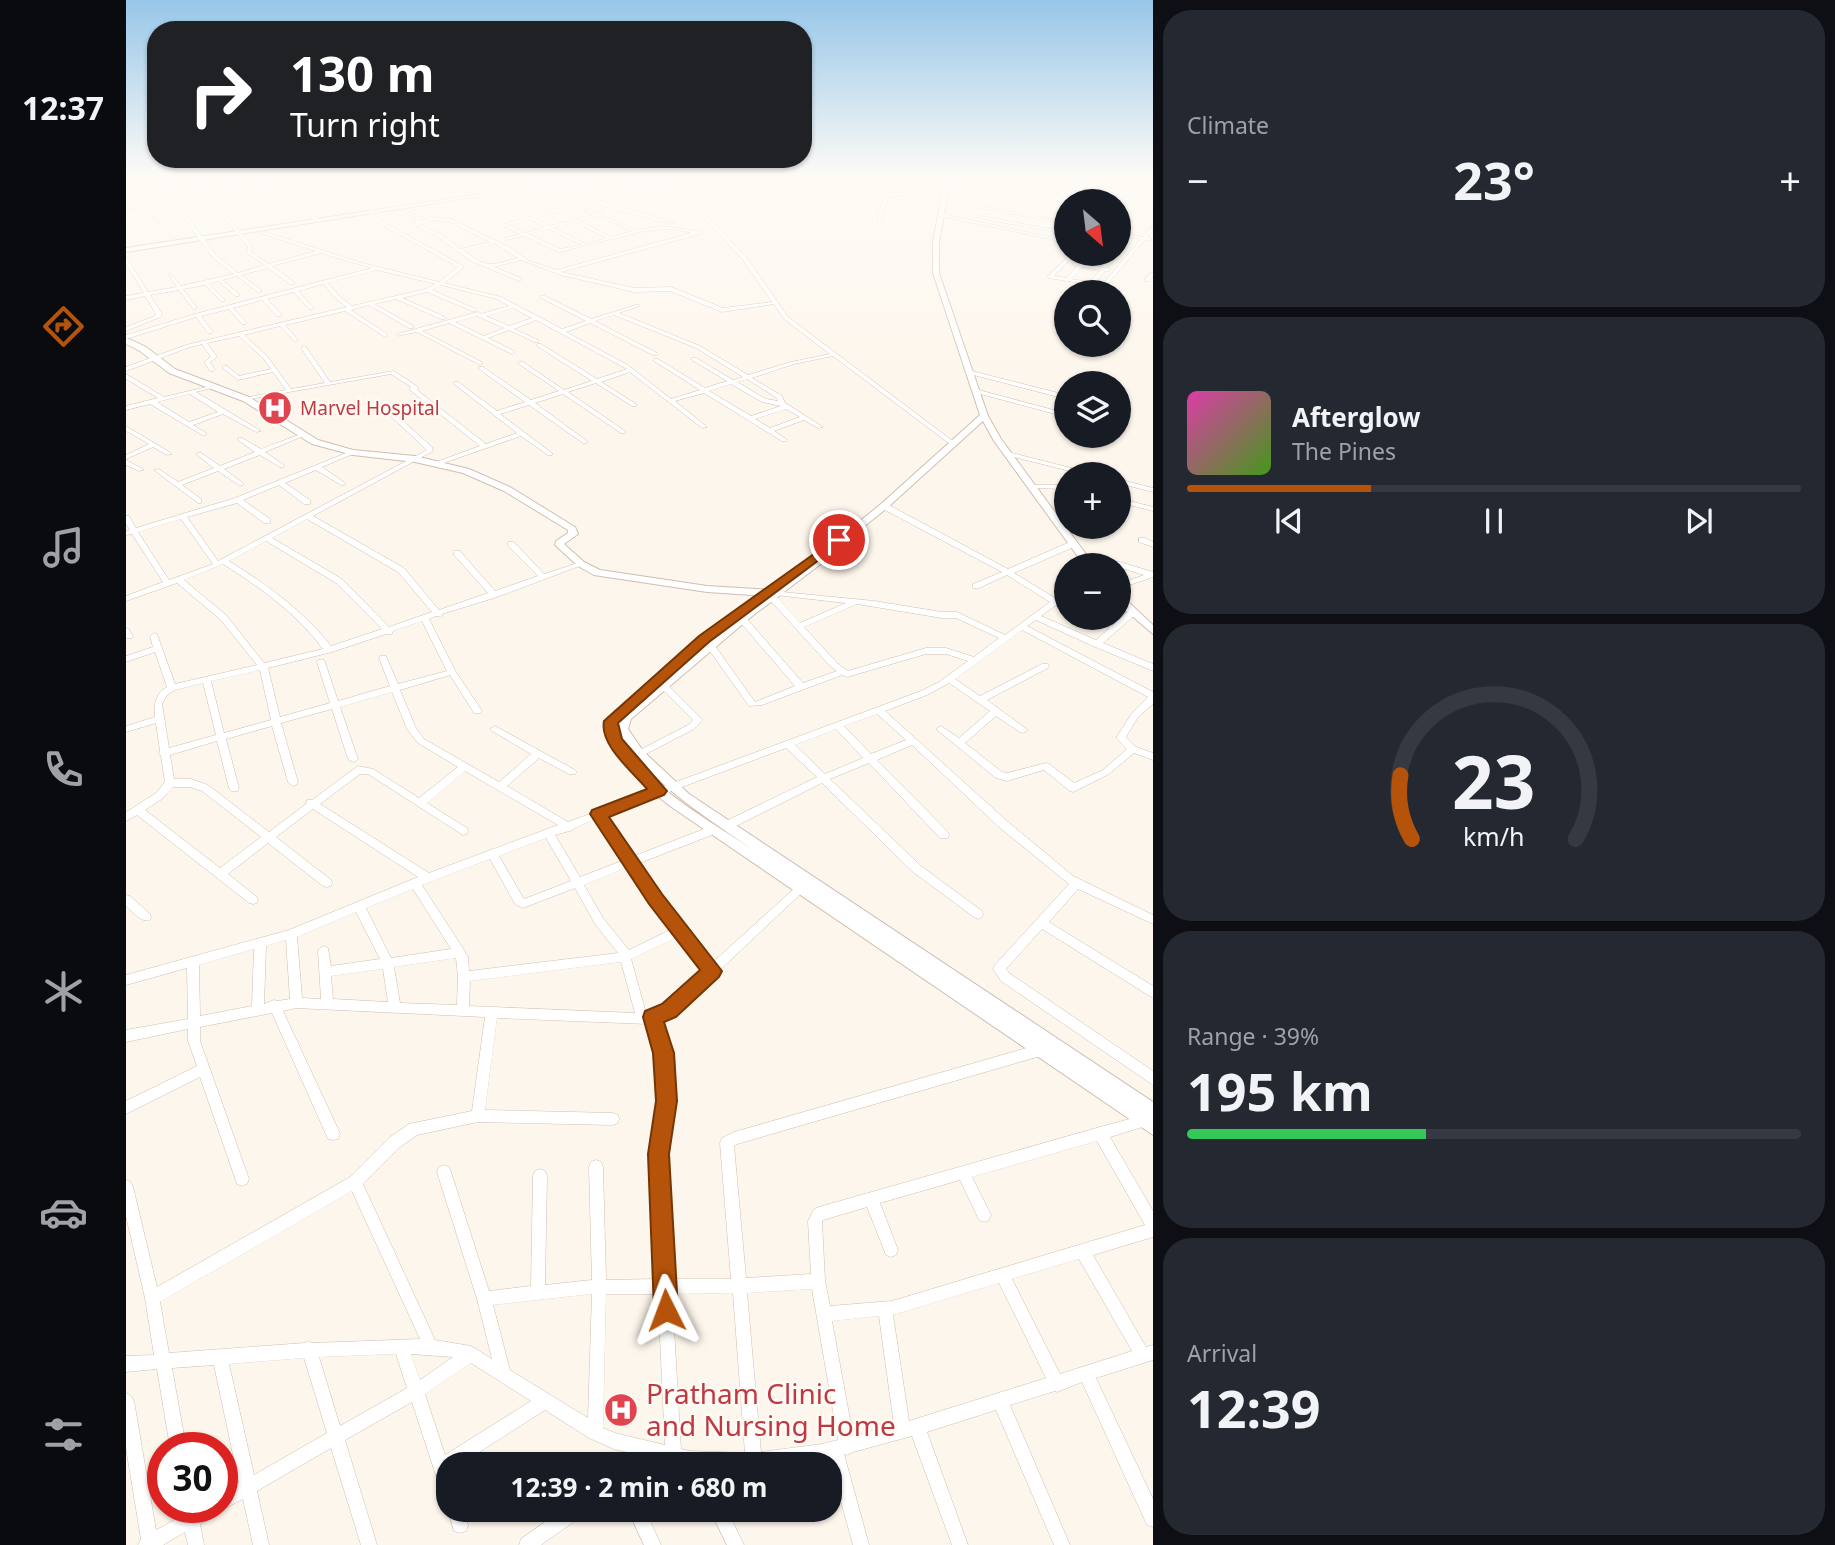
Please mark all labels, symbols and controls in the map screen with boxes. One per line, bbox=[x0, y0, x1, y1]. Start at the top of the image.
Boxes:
text: 130 m bbox=[290, 40, 435, 106]
icon: right bbox=[175, 49, 266, 140]
text: 12:37 bbox=[22, 86, 104, 129]
text: Turn right bbox=[290, 103, 440, 146]
text: Climate bbox=[1187, 109, 1269, 141]
text: 23° bbox=[1453, 144, 1535, 215]
text: − bbox=[1187, 154, 1209, 206]
text: + bbox=[1779, 154, 1801, 206]
north arrow bbox=[1054, 189, 1130, 266]
map controls bbox=[1054, 189, 1131, 630]
button: search bbox=[1054, 280, 1131, 357]
icon: directions bbox=[39, 302, 88, 351]
button: layers bbox=[1054, 371, 1131, 448]
hospital icon: Marvel Hospital bbox=[256, 389, 294, 427]
place label: Marvel Hospital bbox=[300, 395, 440, 421]
text: Afterglow bbox=[1292, 399, 1420, 435]
text: The Pines bbox=[1292, 435, 1396, 467]
button: + bbox=[1054, 462, 1131, 539]
icon: previous bbox=[1270, 502, 1308, 540]
icon: pause bbox=[1475, 502, 1513, 540]
icon: next bbox=[1680, 502, 1718, 540]
pin bbox=[809, 510, 869, 570]
icon: arrive bbox=[820, 521, 858, 559]
icon: music bbox=[39, 523, 88, 572]
button: − bbox=[1054, 553, 1131, 630]
text: 23 bbox=[1452, 731, 1536, 830]
icon: phone bbox=[39, 745, 88, 794]
text: km/h bbox=[1463, 818, 1525, 852]
icon: climate bbox=[39, 967, 88, 1016]
text: Range · 39% bbox=[1187, 1020, 1319, 1052]
text: 195 km bbox=[1187, 1055, 1373, 1126]
icon: car bbox=[39, 1188, 88, 1237]
position arrow bbox=[629, 1273, 703, 1347]
text: Arrival bbox=[1187, 1337, 1257, 1369]
text: 12:39 bbox=[1187, 1372, 1321, 1443]
place label: Pratham Clinic and Nursing Home bbox=[646, 1374, 896, 1444]
hospital icon: Pratham Clinic and Nursing Home bbox=[602, 1391, 640, 1429]
icon: filters bbox=[39, 1410, 88, 1459]
speed limit sign: 30 bbox=[147, 1432, 238, 1523]
text: 12:39 · 2 min · 680 m bbox=[511, 1469, 767, 1505]

